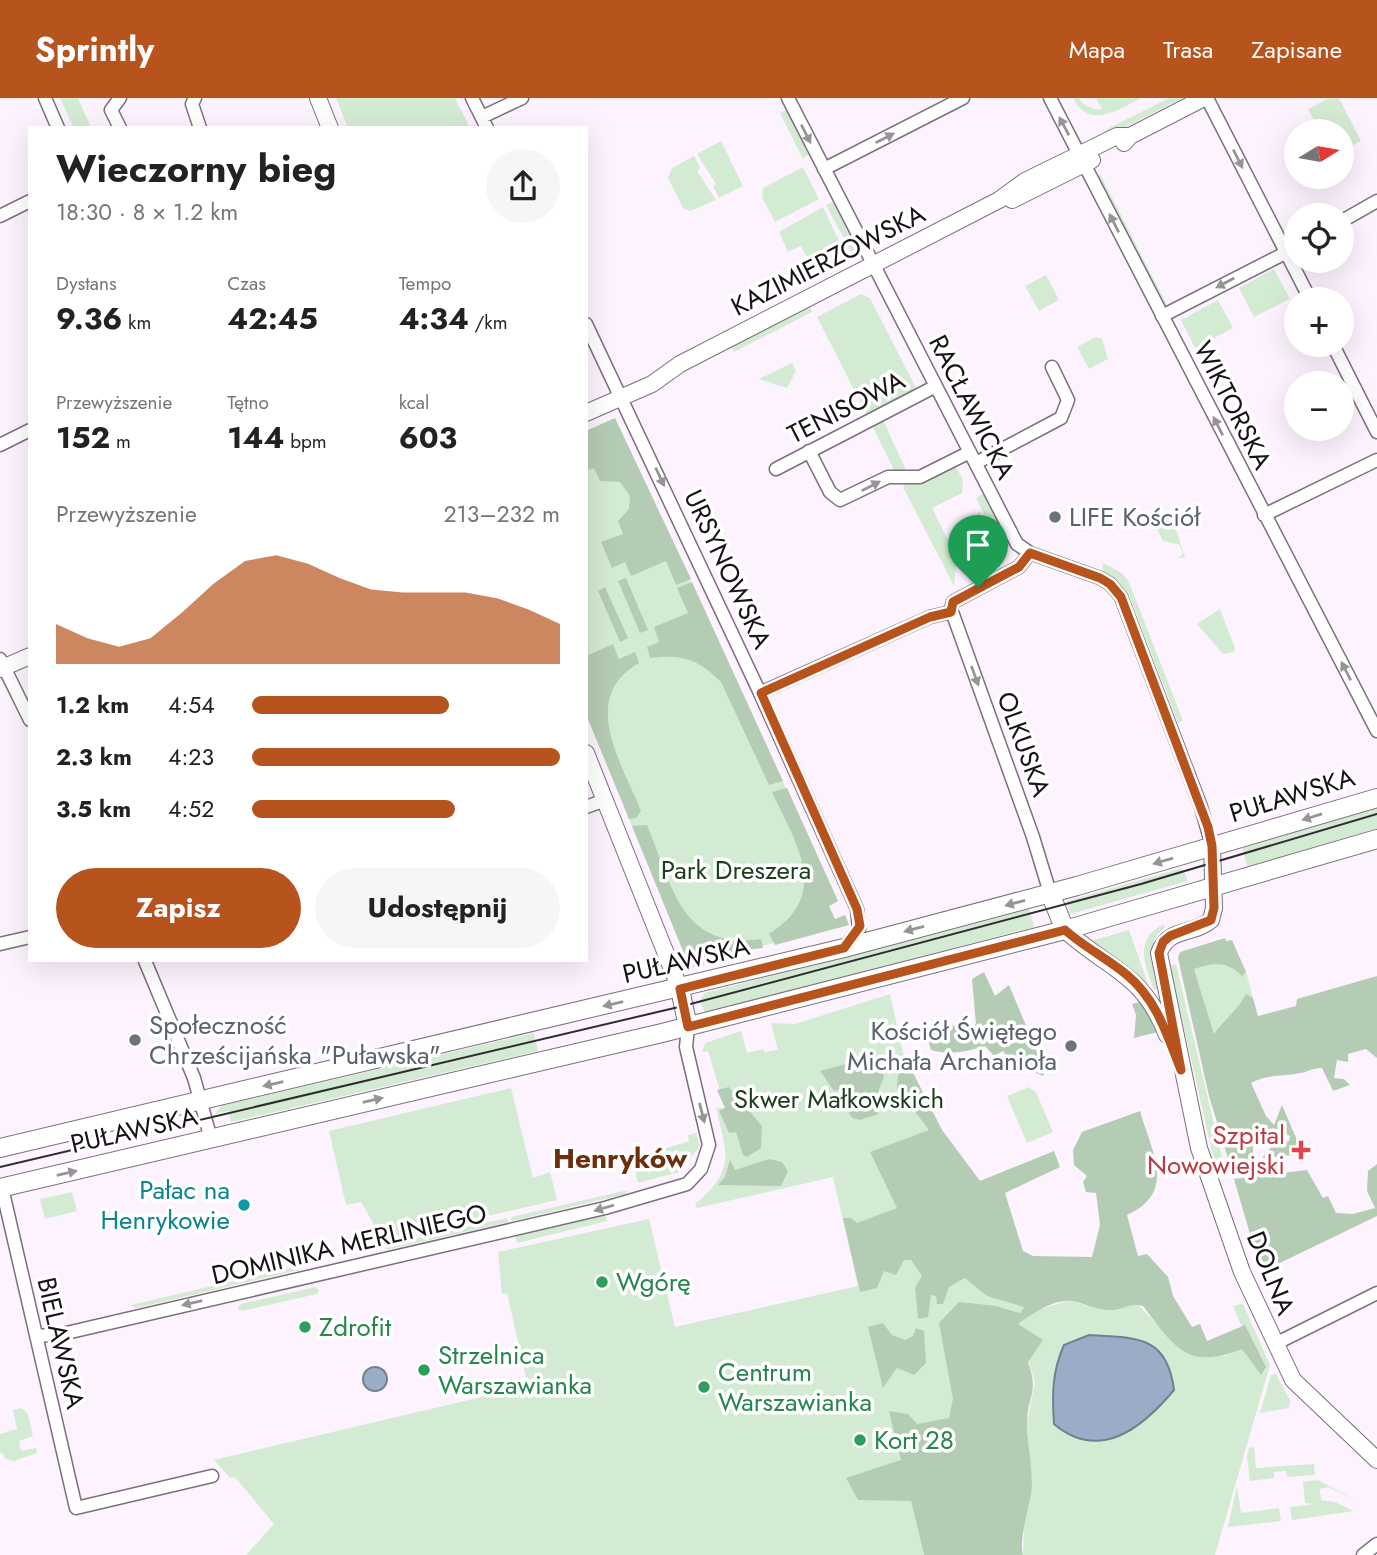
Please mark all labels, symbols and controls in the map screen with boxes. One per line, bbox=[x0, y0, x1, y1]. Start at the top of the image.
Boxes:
text: Sprintly bbox=[35, 26, 154, 73]
text: Mapa bbox=[1069, 32, 1125, 67]
text: Trasa bbox=[1163, 32, 1213, 67]
text: Zapisane bbox=[1251, 32, 1342, 67]
one-way arrow bbox=[1059, 116, 1070, 136]
north arrow bbox=[1284, 119, 1354, 189]
map controls bbox=[1284, 119, 1354, 441]
one-way arrow bbox=[800, 124, 811, 144]
one-way arrow bbox=[875, 132, 895, 143]
text: Wieczorny bieg bbox=[56, 141, 337, 196]
button: share bbox=[486, 149, 560, 223]
one-way arrow bbox=[1233, 149, 1244, 169]
street label: KAZIMIERZOWSKA bbox=[724, 194, 932, 325]
text: 18:30 · 8 × 1.2 km bbox=[56, 195, 238, 229]
button: locate bbox=[1284, 203, 1354, 273]
one-way arrow bbox=[1109, 213, 1120, 233]
text: Dystans bbox=[56, 270, 117, 297]
text: Czas bbox=[227, 270, 266, 297]
text: Tempo bbox=[399, 270, 451, 297]
one-way arrow bbox=[1215, 277, 1235, 289]
button: + bbox=[1284, 287, 1354, 357]
text: 9.36 bbox=[56, 297, 122, 340]
text: 42:45 bbox=[227, 297, 318, 340]
text: 4:34 bbox=[399, 297, 469, 340]
text: km bbox=[122, 309, 151, 336]
text: /km bbox=[469, 309, 508, 336]
street label: RACŁAWICKA bbox=[919, 328, 1025, 487]
street label: WIKTORSKA bbox=[1184, 334, 1282, 477]
street label: TENISOWA bbox=[781, 361, 912, 453]
button: − bbox=[1284, 371, 1354, 441]
text: Przewyższenie bbox=[56, 389, 172, 416]
text: Tętno bbox=[227, 389, 269, 416]
text: kcal bbox=[399, 389, 429, 416]
text: 152 bbox=[56, 416, 110, 459]
text: 144 bbox=[227, 416, 284, 459]
text: 603 bbox=[399, 416, 457, 459]
one-way arrow bbox=[1212, 416, 1223, 436]
text: m bbox=[110, 428, 131, 455]
text: bpm bbox=[284, 428, 327, 455]
one-way arrow bbox=[654, 467, 666, 487]
one-way arrow bbox=[861, 481, 881, 492]
street label: URSYNOWSKA bbox=[675, 483, 782, 655]
text: Przewyższenie bbox=[56, 497, 197, 531]
text: 213–232 m bbox=[443, 497, 560, 531]
place label: LIFE Kościół bbox=[1069, 498, 1201, 536]
marker: LIFE Kościół bbox=[1047, 509, 1063, 525]
pin bbox=[948, 515, 1008, 587]
icon: arrive bbox=[959, 526, 997, 564]
one-way arrow bbox=[1340, 661, 1352, 680]
one-way arrow bbox=[969, 665, 980, 686]
street label: OLKUSKA bbox=[987, 686, 1061, 803]
text: 1.2 km bbox=[56, 688, 129, 722]
text: 4:54 bbox=[168, 688, 215, 722]
text: 2.3 km bbox=[56, 740, 132, 774]
text: 4:23 bbox=[168, 740, 214, 774]
street label: PUŁAWSKA bbox=[1225, 758, 1360, 832]
text: 3.5 km bbox=[56, 792, 131, 826]
text: 4:52 bbox=[168, 792, 214, 826]
one-way arrow bbox=[1301, 812, 1322, 822]
park label: Park Dreszera bbox=[661, 851, 811, 889]
one-way arrow bbox=[1153, 856, 1174, 866]
button: Zapisz bbox=[56, 868, 301, 948]
button: Udostępnij bbox=[315, 868, 560, 948]
one-way arrow bbox=[1004, 898, 1026, 909]
one-way arrow bbox=[903, 925, 924, 935]
street label: PUŁAWSKA bbox=[619, 927, 754, 993]
one-way arrow bbox=[602, 999, 624, 1010]
place label: Społeczność Chrześcijańska "Puławska" bbox=[149, 1006, 441, 1074]
place label: Kościół Świętego Michała Archanioła bbox=[847, 1012, 1057, 1080]
marker: Społeczność Chrześcijańska "Puławska" bbox=[127, 1032, 143, 1048]
marker: Kościół Świętego Michała Archanioła bbox=[1063, 1038, 1079, 1054]
one-way arrow bbox=[262, 1079, 284, 1090]
park label: Skwer Małkowskich bbox=[734, 1080, 944, 1118]
one-way arrow bbox=[362, 1094, 384, 1105]
street label: PUŁAWSKA bbox=[67, 1097, 202, 1163]
one-way arrow bbox=[697, 1102, 708, 1124]
place label: Szpital Nowowiejski bbox=[1147, 1116, 1285, 1184]
district label: Henryków bbox=[553, 1138, 688, 1179]
marker: Szpital Nowowiejski bbox=[1291, 1140, 1311, 1160]
one-way arrow bbox=[56, 1167, 78, 1178]
place label: Pałac na Henrykowie bbox=[101, 1171, 230, 1239]
street label: DOMINIKA MERLINIEGO bbox=[208, 1194, 490, 1294]
marker: Pałac na Henrykowie bbox=[236, 1197, 252, 1213]
one-way arrow bbox=[594, 1203, 615, 1213]
street label: DOLNA bbox=[1237, 1225, 1305, 1321]
place label: Wgórę bbox=[616, 1263, 691, 1301]
street label: BIELAWSKA bbox=[27, 1273, 95, 1413]
marker: Wgórę bbox=[594, 1274, 610, 1290]
one-way arrow bbox=[181, 1298, 203, 1309]
place label: Zdrofit bbox=[319, 1308, 392, 1346]
marker: Zdrofit bbox=[297, 1319, 313, 1335]
place label: Strzelnica Warszawianka bbox=[438, 1336, 592, 1404]
place label: Centrum Warszawianka bbox=[718, 1353, 872, 1421]
marker: Strzelnica Warszawianka bbox=[416, 1362, 432, 1378]
marker: Centrum Warszawianka bbox=[696, 1379, 712, 1395]
place label: Kort 28 bbox=[874, 1421, 954, 1459]
marker: Kort 28 bbox=[852, 1432, 868, 1448]

